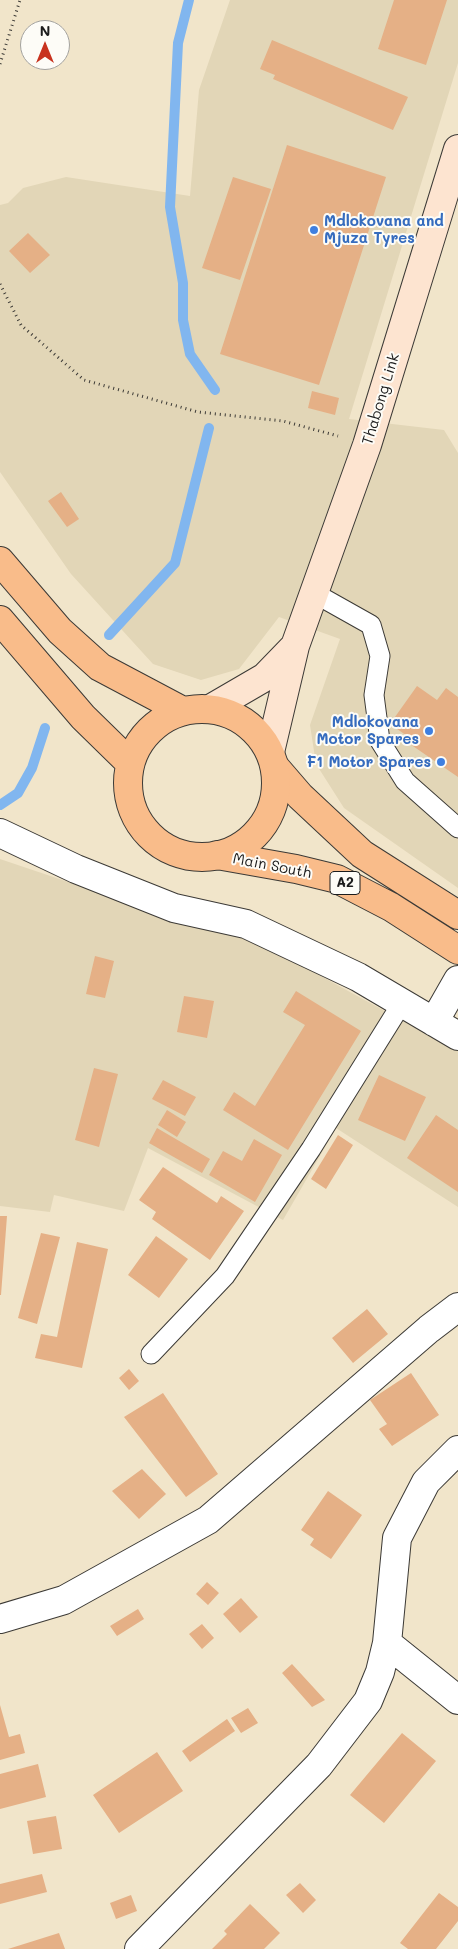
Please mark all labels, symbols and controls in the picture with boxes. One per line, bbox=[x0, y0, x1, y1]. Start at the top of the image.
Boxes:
north arrow bbox=[20, 20, 70, 70]
text: N bbox=[40, 21, 50, 40]
place label: Mdlokovana and Mjuza Tyres bbox=[324, 212, 444, 247]
marker: Mdlokovana and Mjuza Tyres bbox=[308, 224, 320, 236]
street label: Thabong Link bbox=[358, 351, 404, 447]
place label: Mdlokovana Motor Spares bbox=[316, 713, 419, 748]
marker: Mdlokovana Motor Spares bbox=[423, 725, 435, 737]
place label: F1 Motor Spares bbox=[307, 753, 431, 771]
marker: F1 Motor Spares bbox=[435, 756, 447, 768]
street label: Main South bbox=[231, 850, 313, 882]
road number: A2 bbox=[330, 871, 360, 894]

